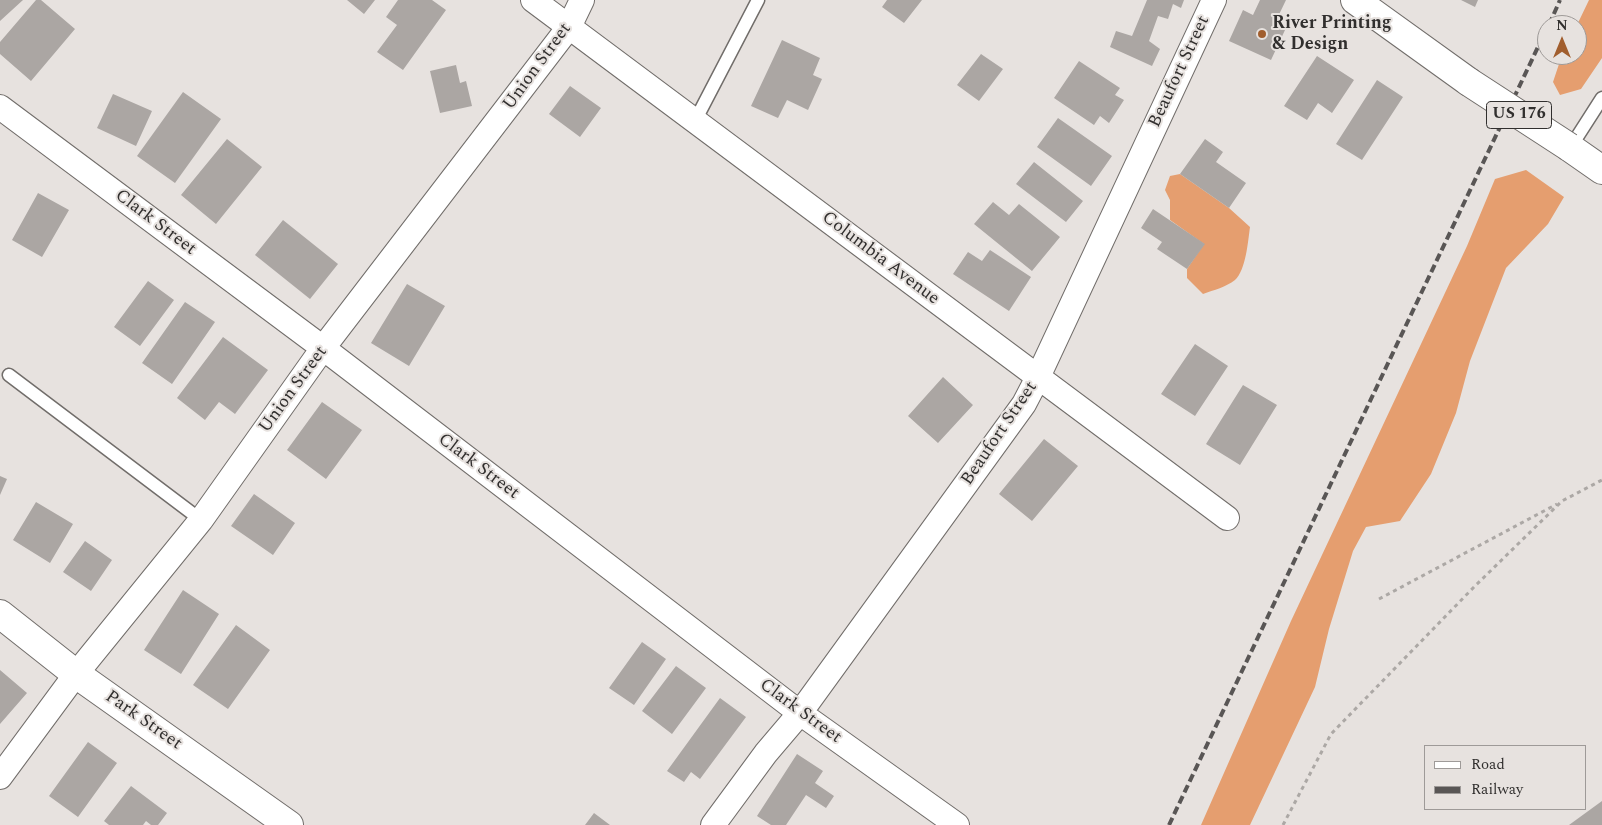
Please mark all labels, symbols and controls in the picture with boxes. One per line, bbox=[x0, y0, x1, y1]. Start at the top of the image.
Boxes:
street label: Beaufort Street bbox=[1145, 13, 1215, 131]
place label: River Printing & Design bbox=[1272, 13, 1392, 56]
north arrow bbox=[1537, 15, 1587, 65]
text: N bbox=[1556, 15, 1568, 36]
street label: Union Street bbox=[499, 19, 577, 115]
marker: River Printing & Design bbox=[1256, 28, 1268, 40]
road number: US 176 bbox=[1486, 102, 1552, 128]
street label: Clark Street bbox=[110, 185, 200, 261]
street label: Columbia Avenue bbox=[817, 208, 943, 310]
street label: Union Street bbox=[255, 342, 333, 438]
street label: Beaufort Street bbox=[957, 378, 1043, 490]
street label: Clark Street bbox=[433, 429, 523, 505]
street label: Clark Street bbox=[755, 675, 845, 749]
street label: Park Street bbox=[100, 687, 186, 755]
legend bbox=[1424, 745, 1587, 810]
text: Road bbox=[1471, 753, 1505, 776]
text: Railway bbox=[1471, 778, 1523, 801]

